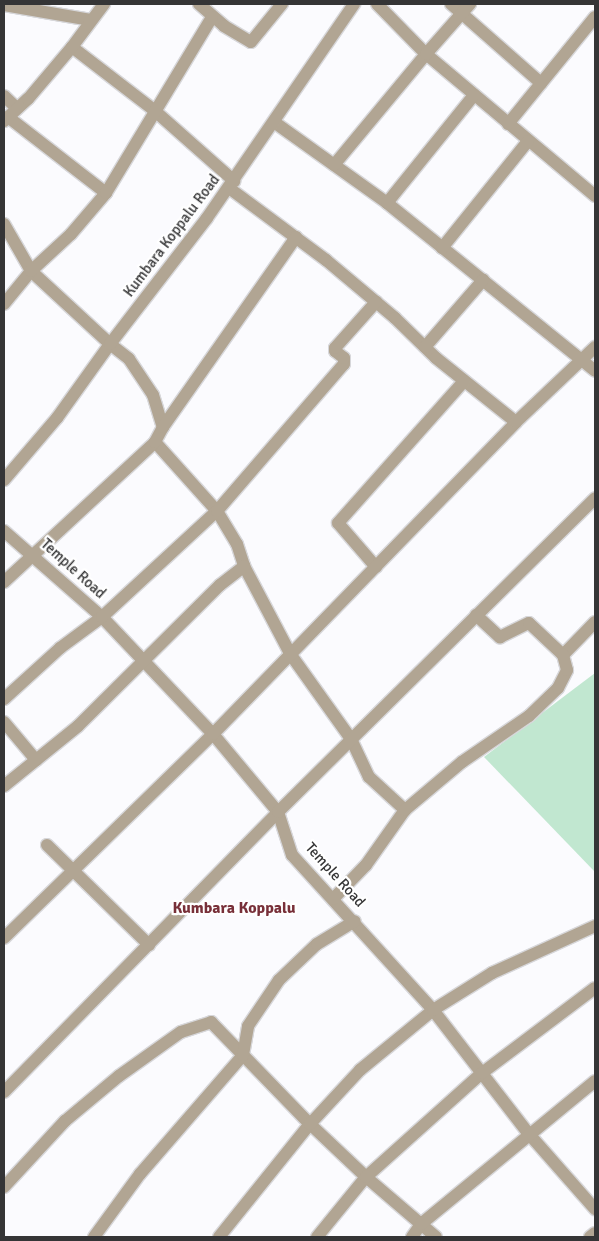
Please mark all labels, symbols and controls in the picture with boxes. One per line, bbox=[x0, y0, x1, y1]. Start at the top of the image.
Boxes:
street label: Kumbara Koppalu Road bbox=[120, 171, 224, 301]
street label: Temple Road bbox=[37, 535, 109, 603]
street label: Temple Road bbox=[301, 839, 369, 911]
district label: Kumbara Koppalu bbox=[172, 898, 296, 918]

